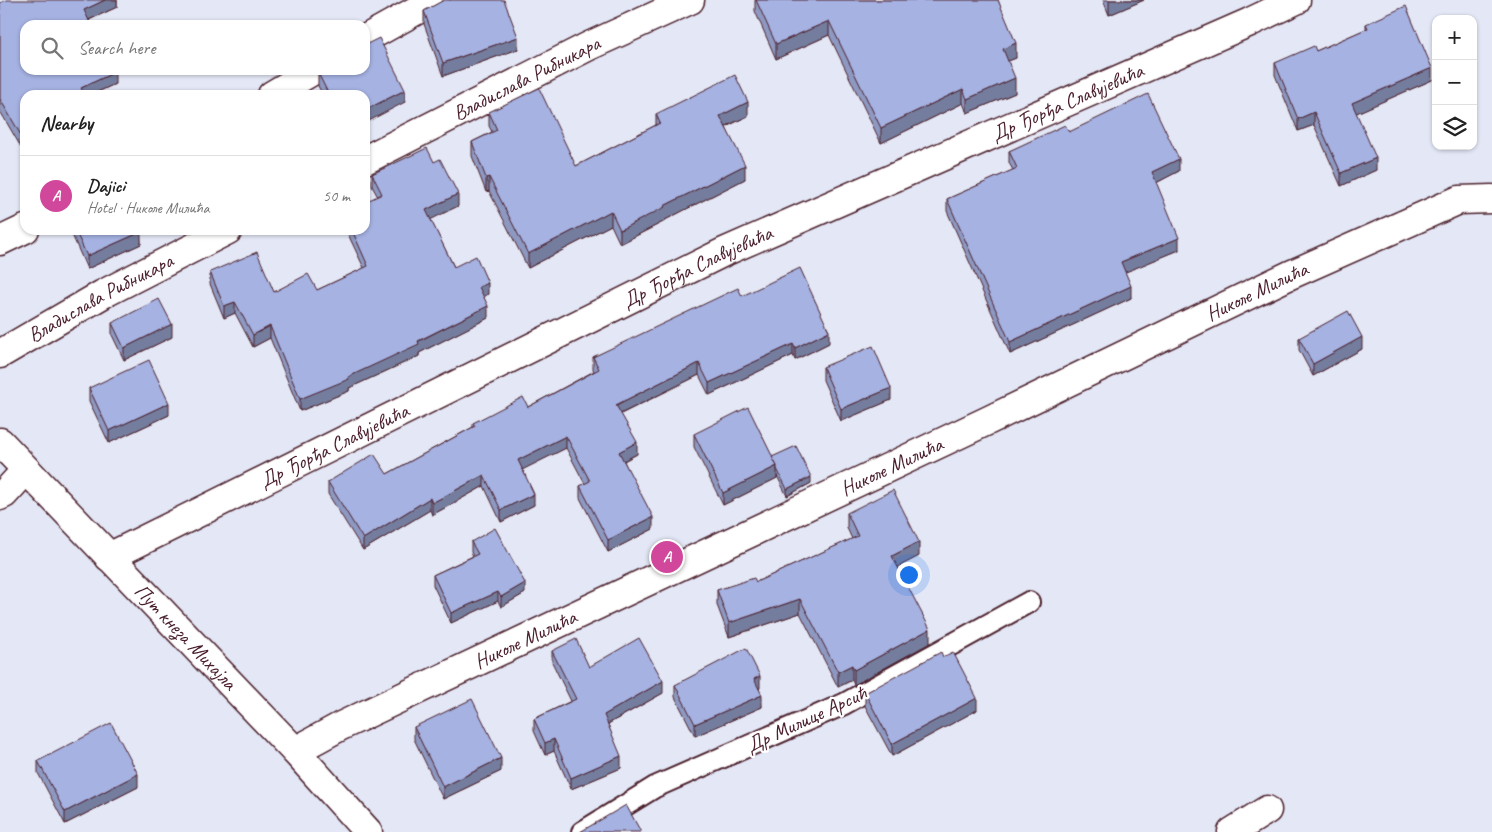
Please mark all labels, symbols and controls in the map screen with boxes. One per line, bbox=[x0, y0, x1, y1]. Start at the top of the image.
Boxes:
map controls bbox=[1432, 15, 1477, 150]
button: + bbox=[1432, 15, 1477, 60]
search box bbox=[20, 20, 370, 75]
street label: Владислава Рибникара bbox=[448, 29, 605, 126]
icon: search bbox=[38, 34, 66, 62]
text: Search here bbox=[78, 36, 155, 60]
street label: Др Ђорђа Славујевића bbox=[987, 57, 1149, 147]
button: − bbox=[1432, 60, 1477, 105]
button: layers bbox=[1432, 105, 1477, 150]
text: Nearby bbox=[40, 110, 93, 136]
text: Dajici bbox=[87, 174, 125, 198]
text: A bbox=[52, 186, 60, 206]
text: 50 m bbox=[323, 186, 350, 206]
text: Hotel · Николе Милића bbox=[87, 198, 209, 218]
street label: Др Ђорђа Славујевића bbox=[618, 219, 778, 314]
street label: Владислава Рибникара bbox=[23, 247, 179, 348]
street label: Николе Милића bbox=[1201, 255, 1313, 327]
street label: Др Ђорђа Славујевића bbox=[255, 397, 415, 493]
street label: Николе Милића bbox=[836, 430, 948, 501]
pin: A bbox=[651, 538, 683, 576]
your location bbox=[896, 562, 922, 588]
street label: Пут кнеза Михајла bbox=[129, 578, 244, 697]
street label: Николе Милића bbox=[470, 603, 582, 674]
street label: Др Милице Арсић bbox=[742, 679, 871, 758]

